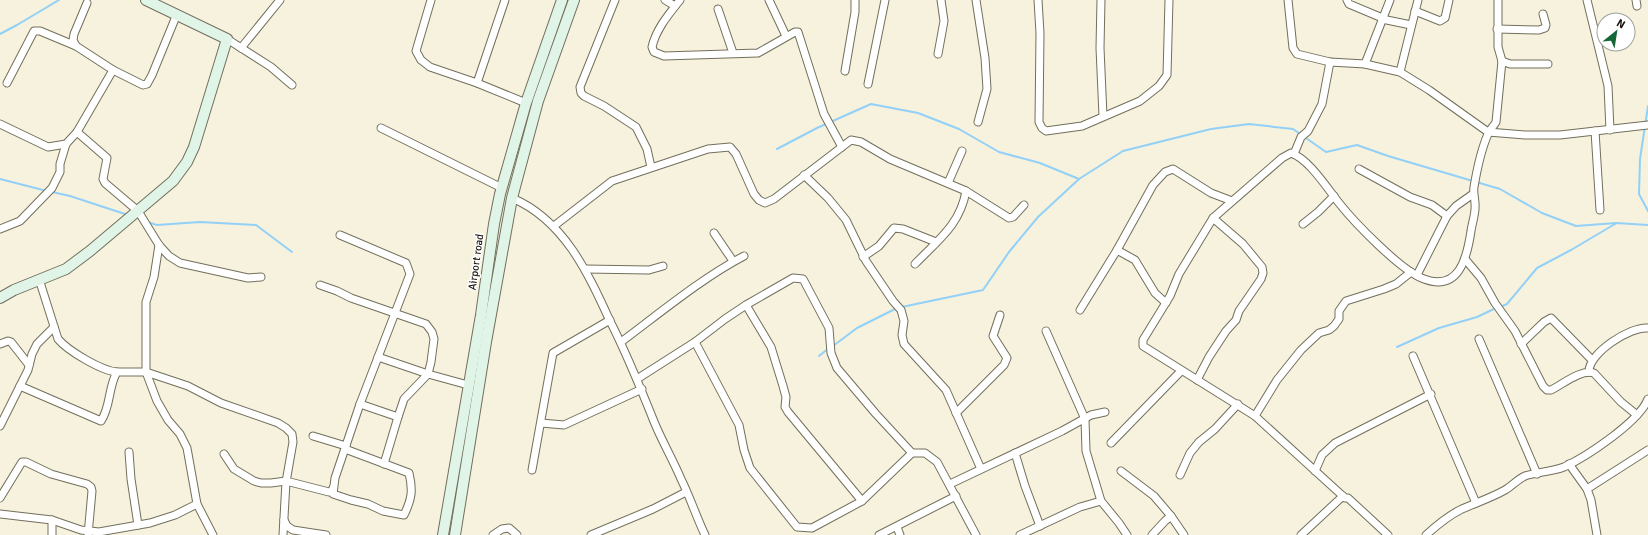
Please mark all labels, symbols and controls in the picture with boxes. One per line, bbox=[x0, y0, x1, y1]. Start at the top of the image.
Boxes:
north arrow bbox=[1596, 12, 1636, 52]
text: N bbox=[1614, 16, 1627, 31]
street label: Airport road bbox=[466, 233, 486, 291]

